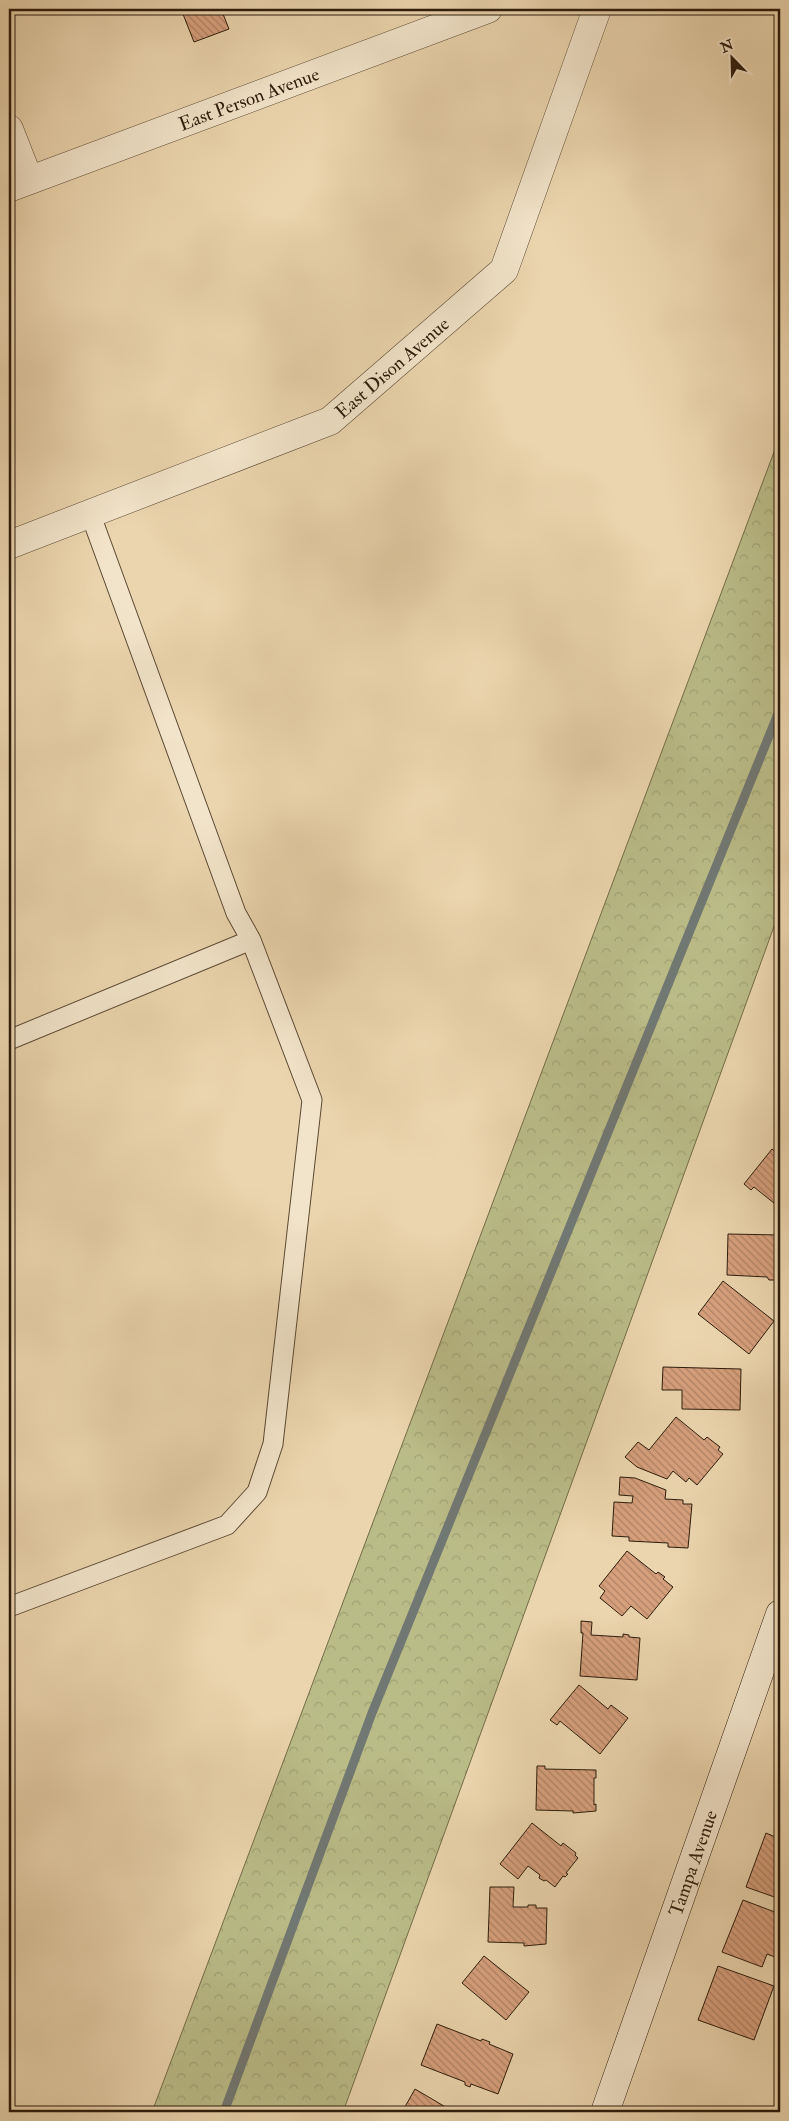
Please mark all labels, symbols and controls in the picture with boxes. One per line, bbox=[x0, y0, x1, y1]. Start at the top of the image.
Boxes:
north arrow bbox=[706, 32, 756, 82]
text: N bbox=[717, 36, 737, 57]
street label: East Person Avenue bbox=[175, 62, 323, 137]
street label: East Dison Avenue bbox=[331, 312, 454, 424]
street label: Tampa Avenue bbox=[664, 1807, 723, 1920]

